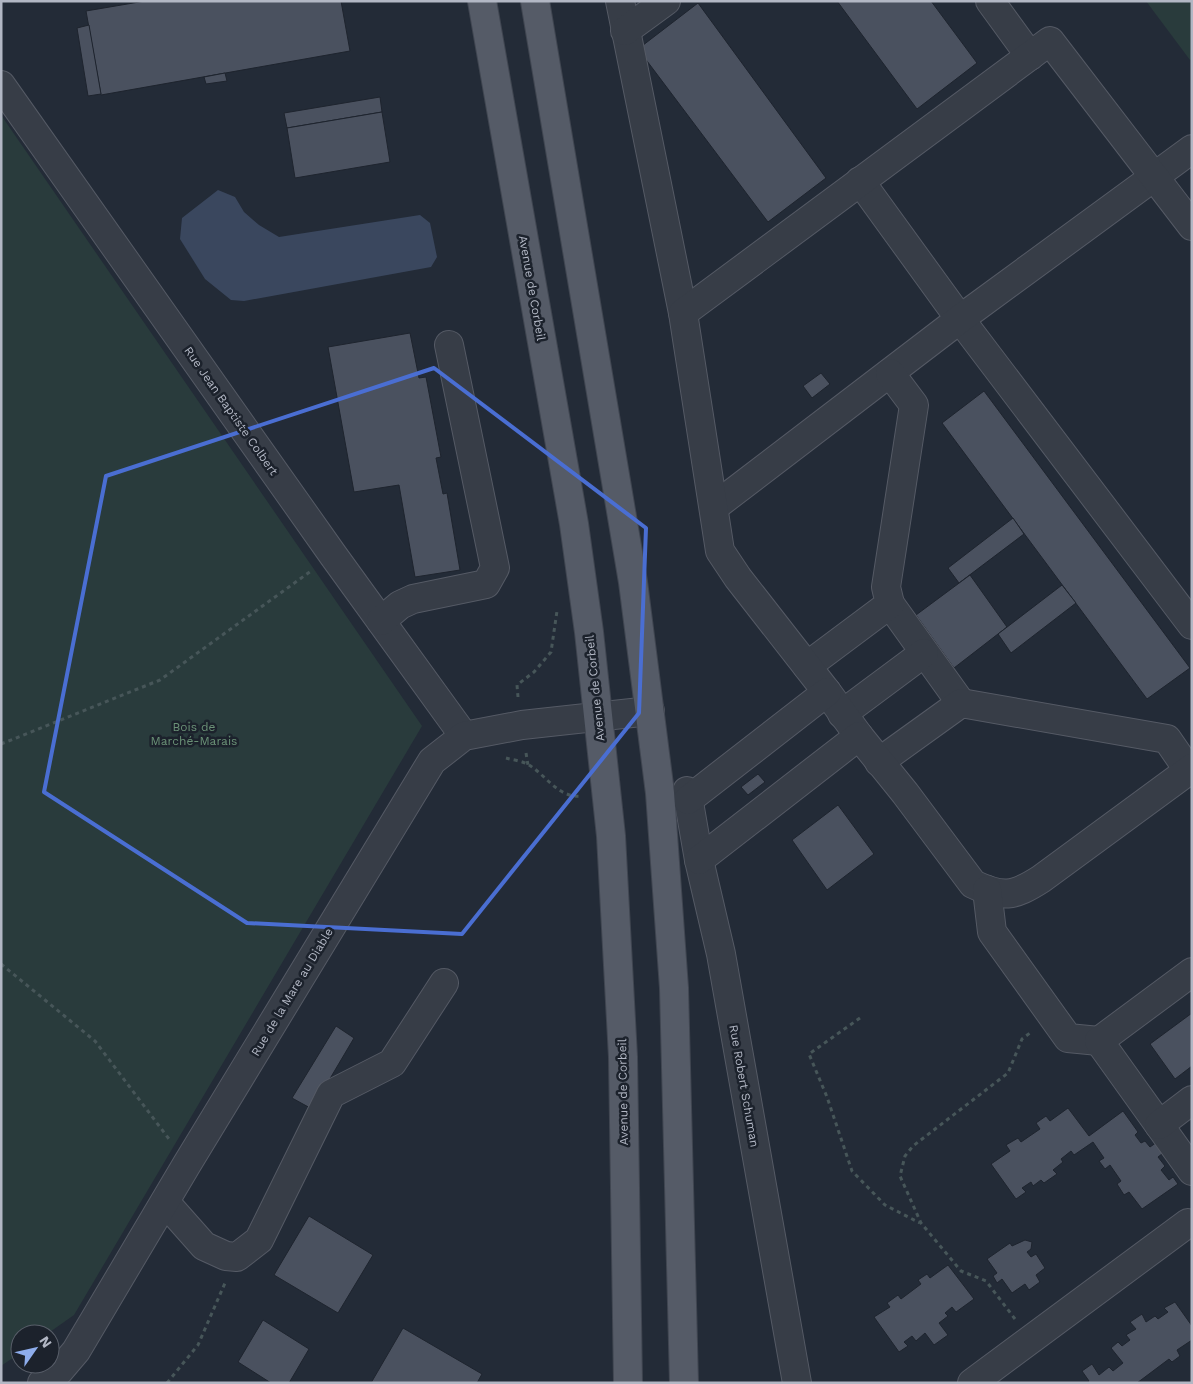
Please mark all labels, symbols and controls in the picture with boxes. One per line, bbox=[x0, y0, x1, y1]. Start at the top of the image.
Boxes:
street label: Avenue de Corbeil bbox=[516, 234, 548, 342]
street label: Rue Jean Baptiste Colbert bbox=[181, 344, 281, 478]
street label: Avenue de Corbeil bbox=[582, 634, 608, 742]
park label: Bois de Marché-Marais bbox=[151, 720, 237, 748]
street label: Rue de la Mare au Diable bbox=[248, 925, 336, 1059]
street label: Rue Robert Schuman bbox=[726, 1024, 762, 1148]
street label: Avenue de Corbeil bbox=[615, 1038, 631, 1145]
north arrow bbox=[10, 1324, 60, 1374]
text: N bbox=[36, 1333, 55, 1351]

